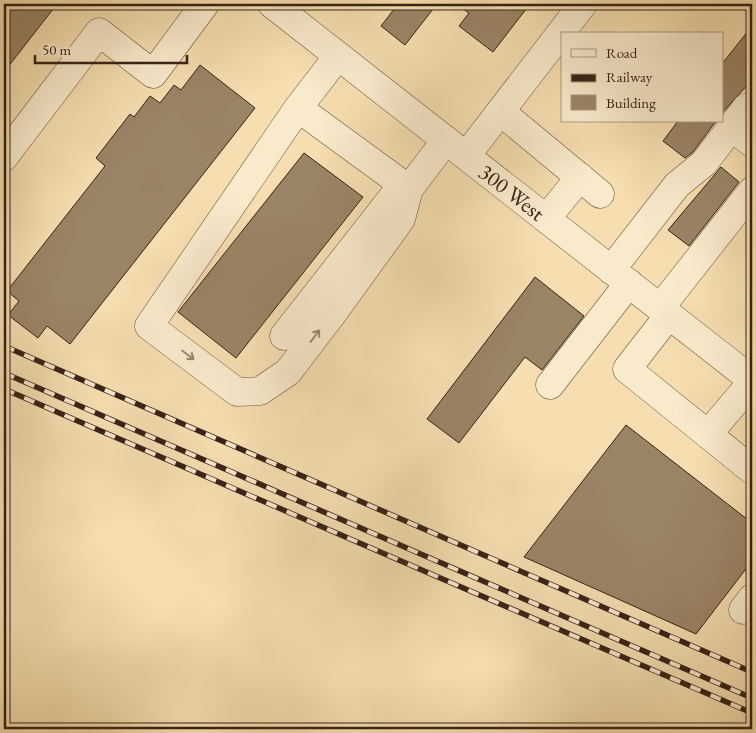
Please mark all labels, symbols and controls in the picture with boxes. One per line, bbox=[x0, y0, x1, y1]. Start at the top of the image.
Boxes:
scale bar bbox=[35, 32, 188, 64]
legend bbox=[561, 32, 724, 122]
text: 50 m bbox=[42, 40, 71, 59]
text: Road bbox=[606, 43, 638, 62]
text: Railway bbox=[606, 67, 653, 86]
text: Building bbox=[606, 93, 656, 112]
street label: 300 West bbox=[473, 157, 551, 227]
one-way arrow bbox=[310, 329, 320, 343]
one-way arrow bbox=[181, 350, 195, 360]

